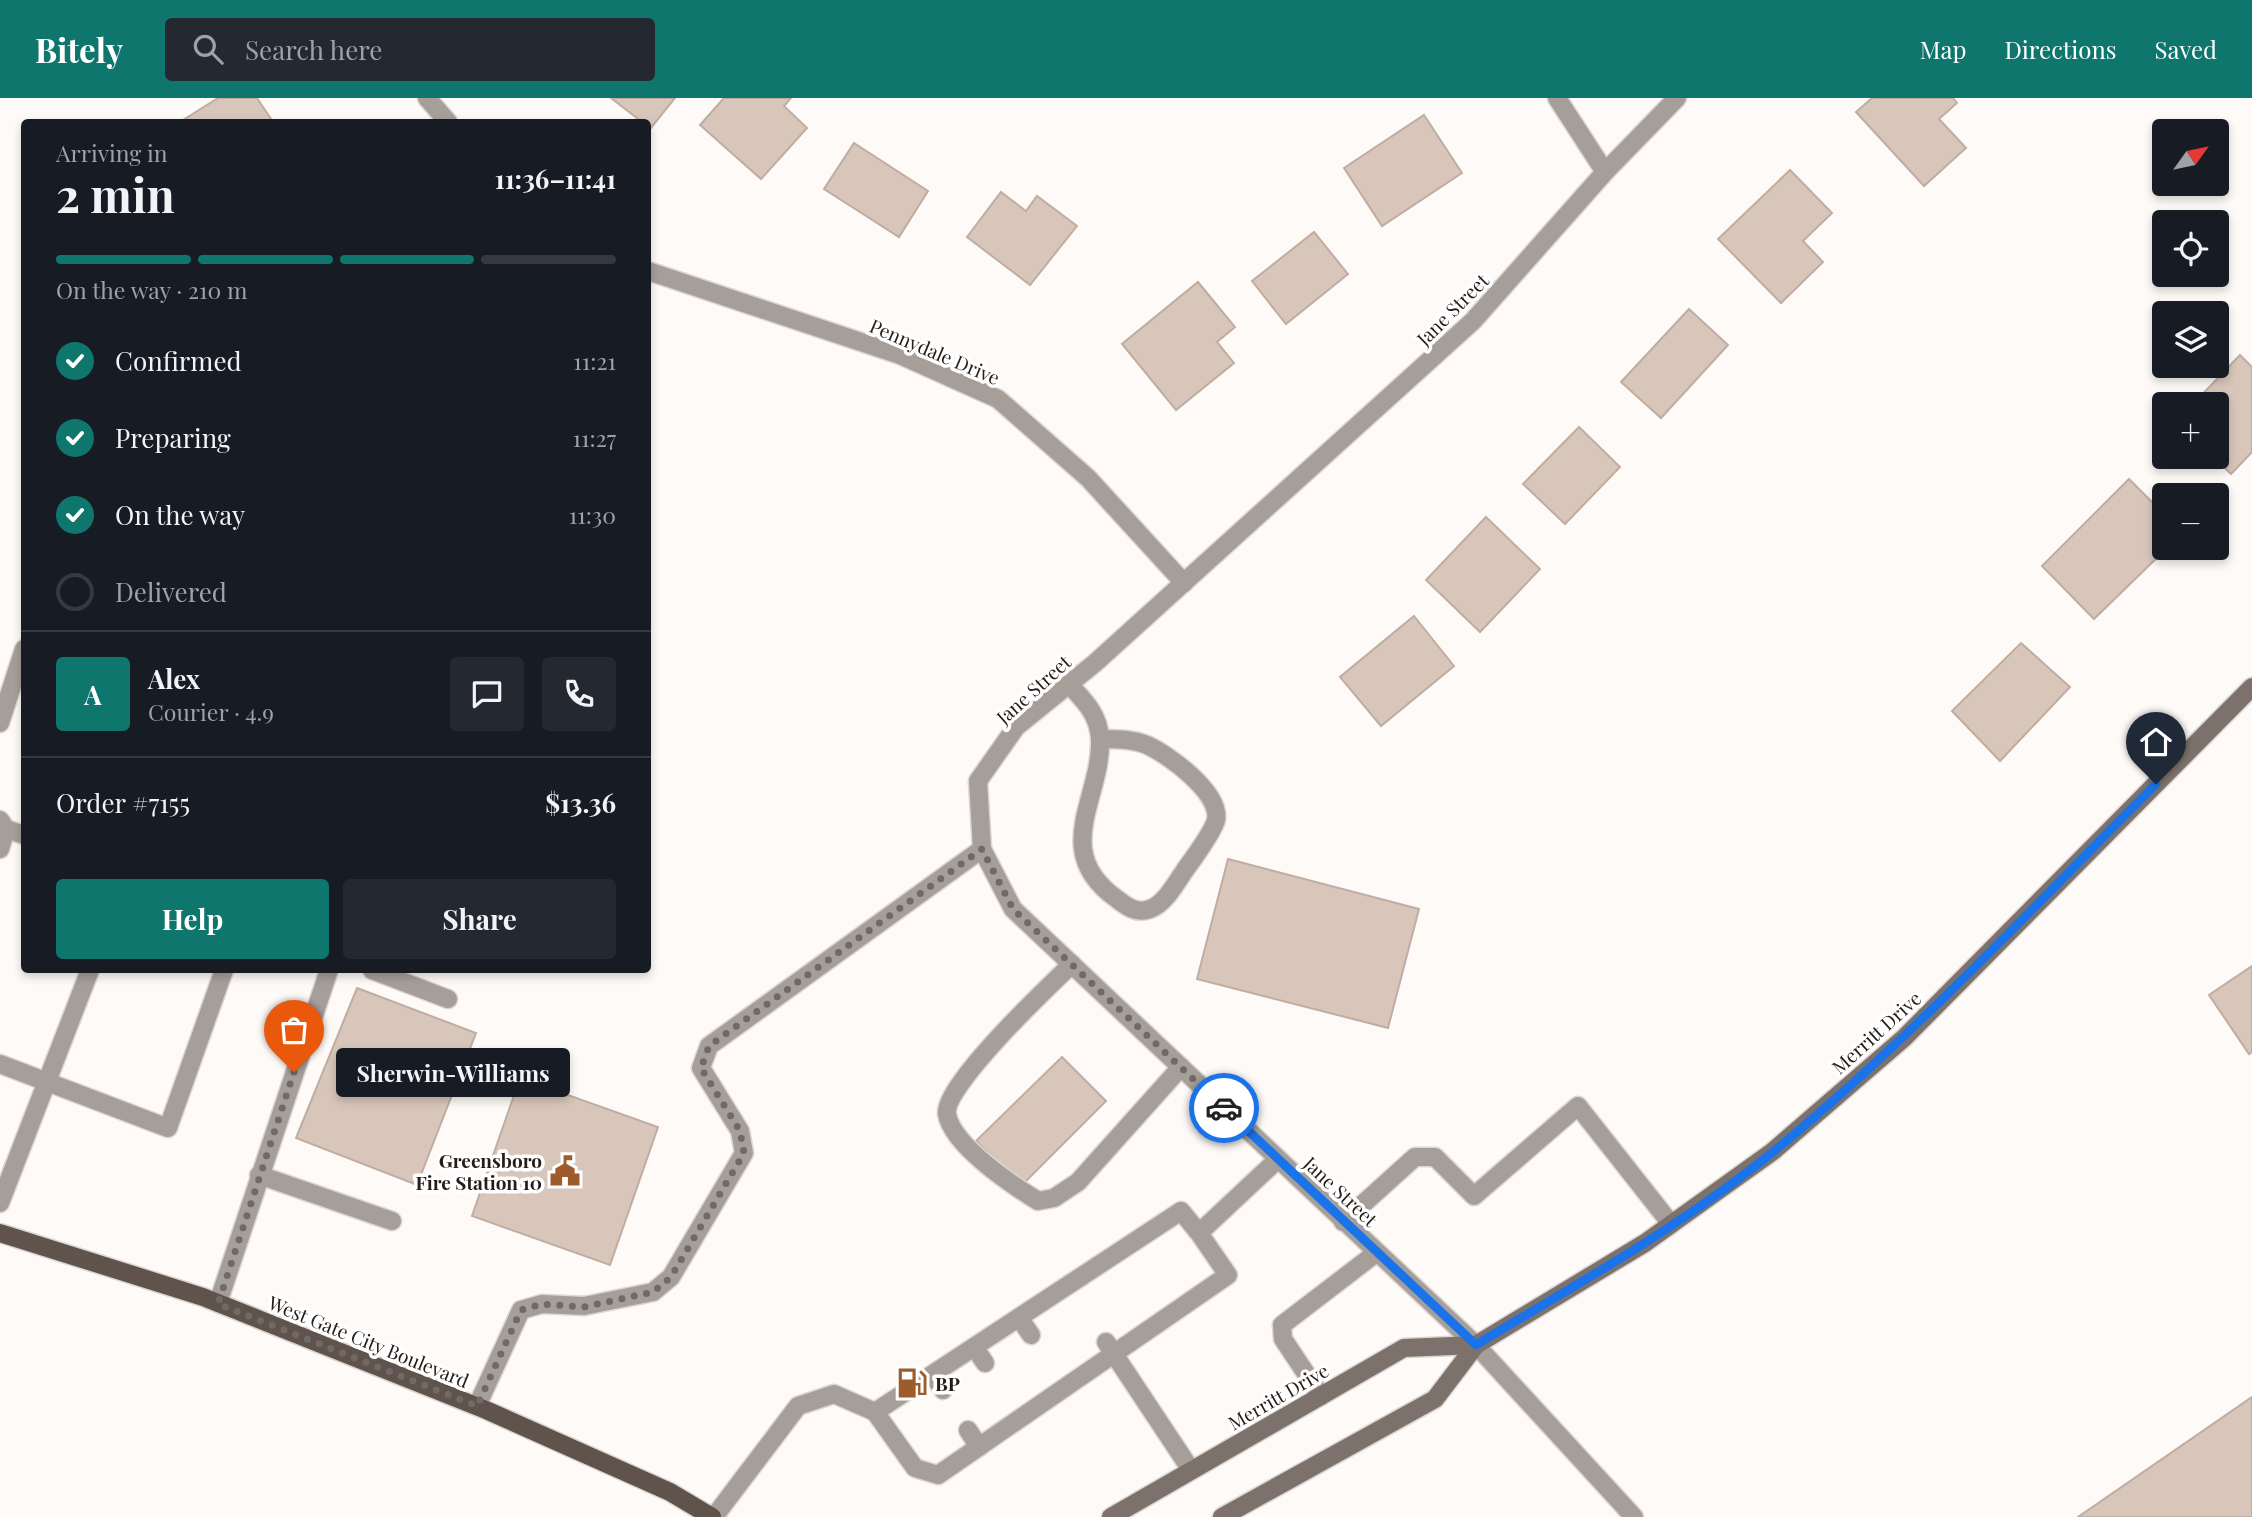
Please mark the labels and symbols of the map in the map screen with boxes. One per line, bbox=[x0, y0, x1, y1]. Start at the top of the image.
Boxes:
north arrow bbox=[2152, 119, 2230, 196]
street label: Jane Street bbox=[1410, 267, 1494, 351]
street label: Pennydale Drive bbox=[866, 312, 1004, 390]
street label: Jane Street bbox=[989, 648, 1076, 730]
pin bbox=[2126, 712, 2186, 784]
street label: Merritt Drive bbox=[1826, 985, 1926, 1079]
pin bbox=[264, 1000, 324, 1072]
callout: Sherwin-Williams bbox=[336, 1048, 570, 1096]
courier bbox=[1189, 1073, 1259, 1143]
place label: Greensboro Fire Station 10 bbox=[415, 1147, 542, 1195]
street label: Jane Street bbox=[1298, 1149, 1384, 1232]
public building icon: Greensboro Fire Station 10 bbox=[548, 1154, 582, 1188]
street label: West Gate City Boulevard bbox=[264, 1289, 473, 1393]
street label: Merritt Drive bbox=[1223, 1357, 1333, 1435]
fuel station icon: BP bbox=[895, 1366, 929, 1400]
place label: BP bbox=[935, 1370, 960, 1396]

